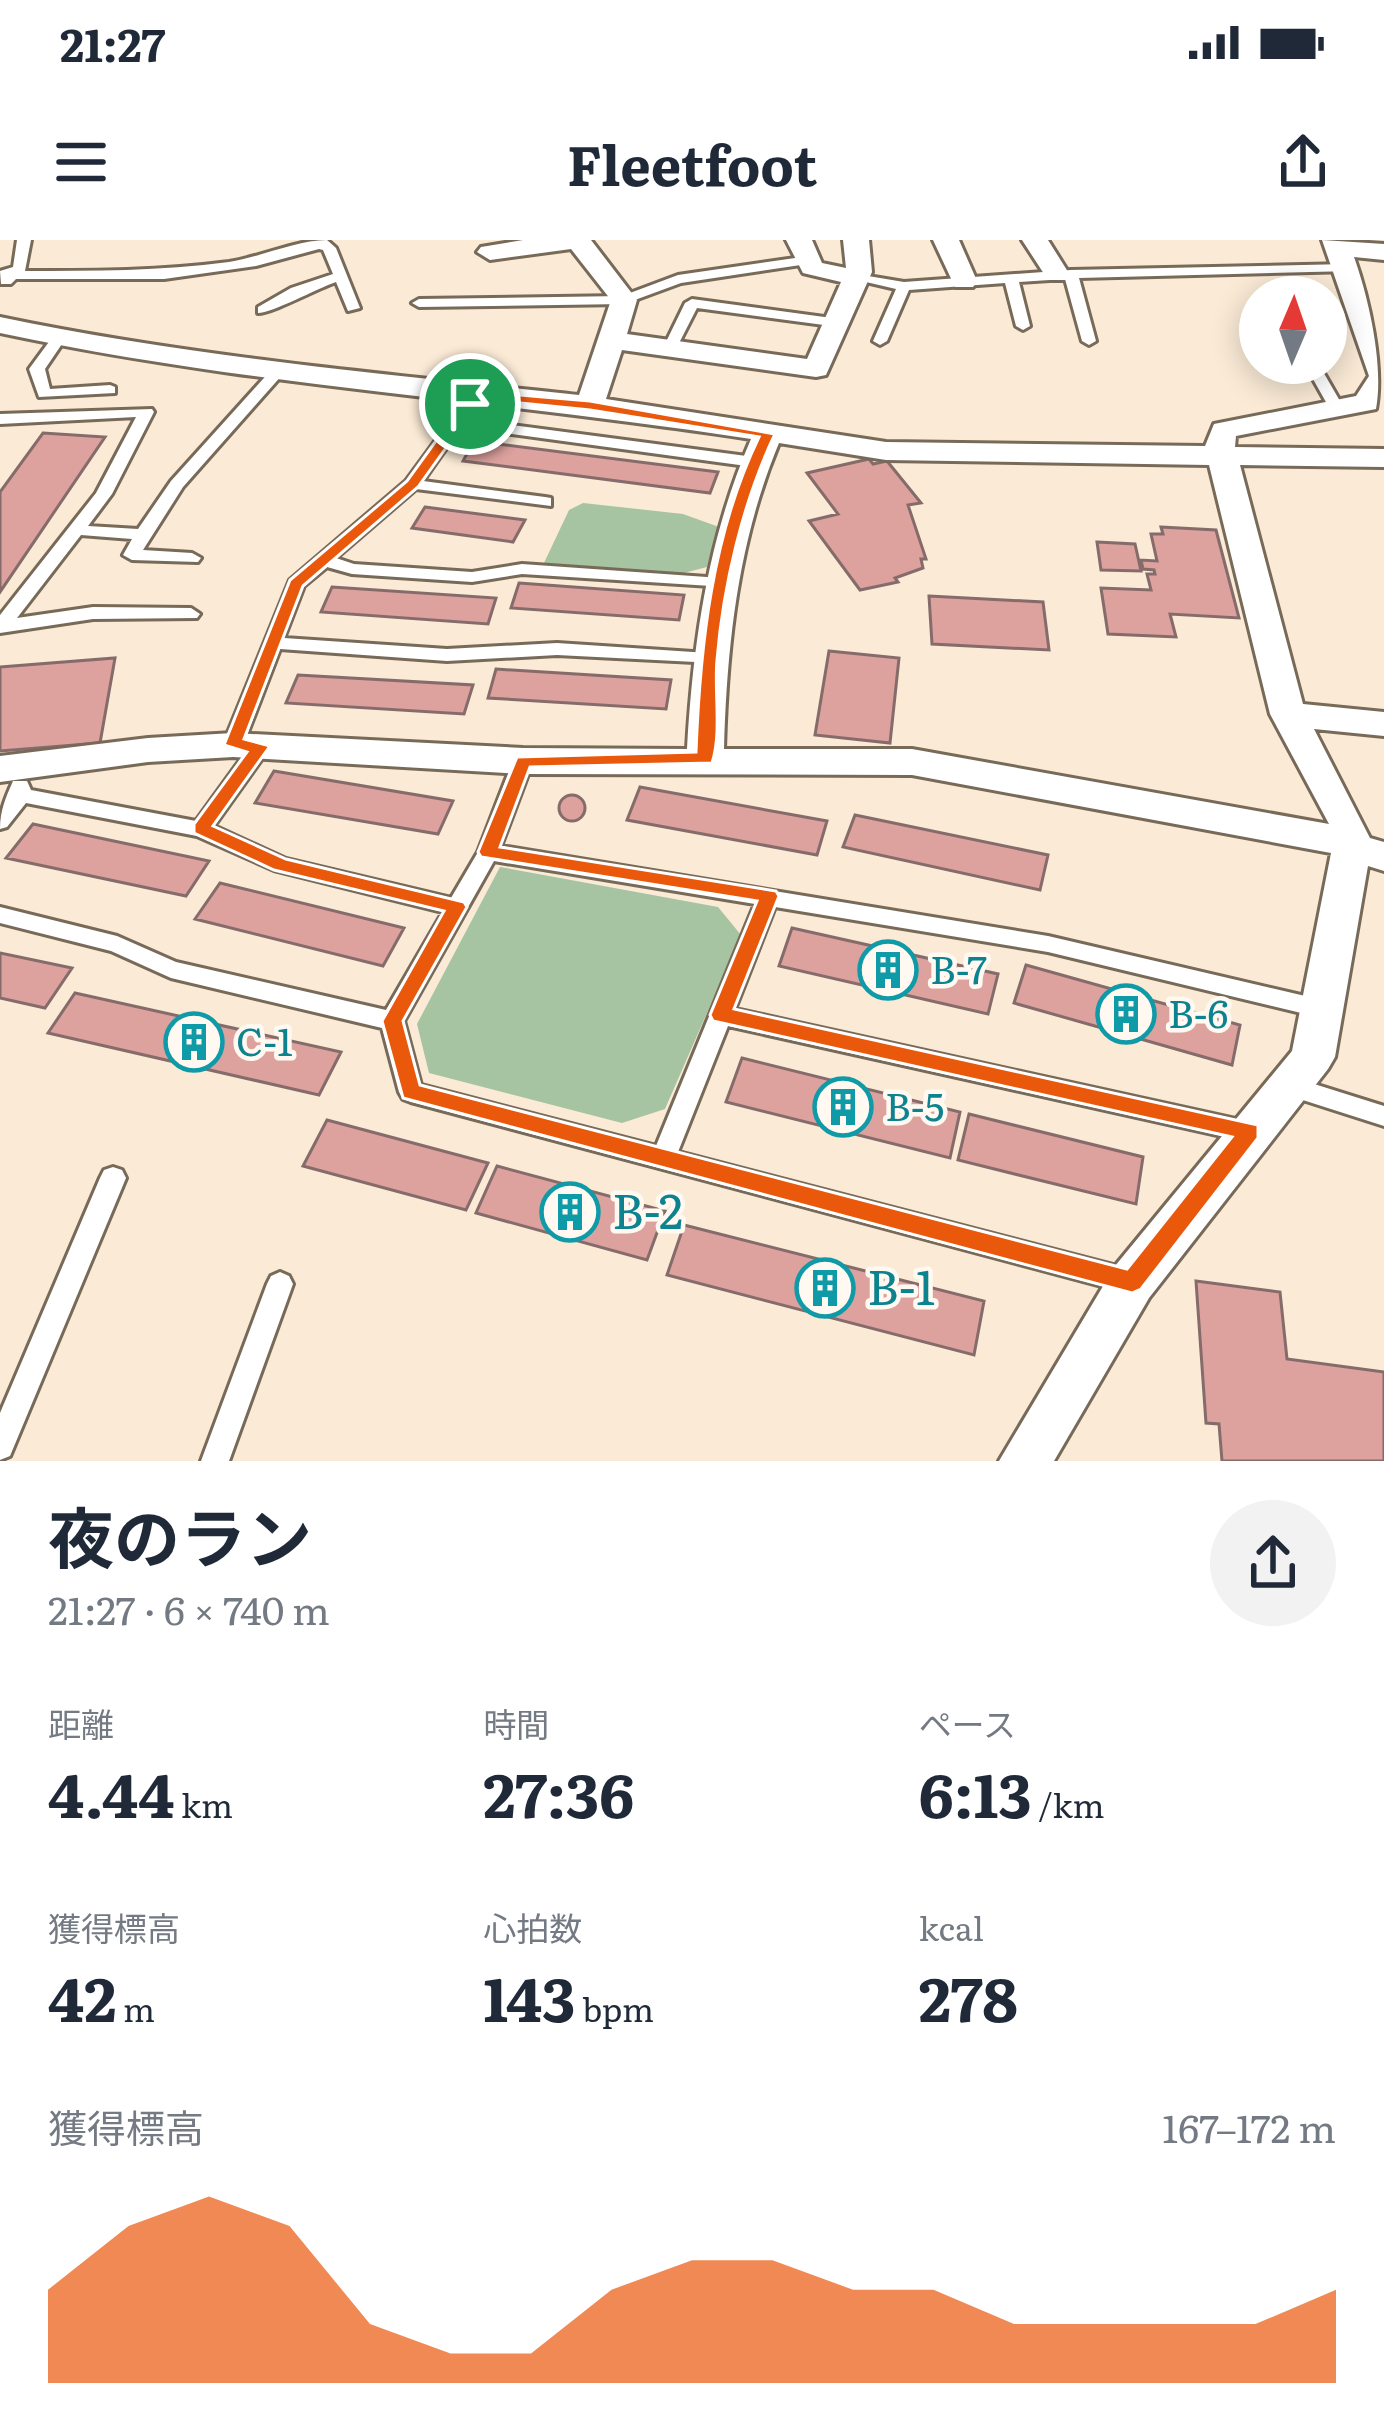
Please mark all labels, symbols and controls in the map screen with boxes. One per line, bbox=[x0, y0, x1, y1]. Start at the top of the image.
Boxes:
text: 21:27 bbox=[60, 9, 165, 76]
text: Fleetfoot bbox=[567, 122, 817, 203]
icon: menu bbox=[48, 129, 114, 195]
icon: share bbox=[1270, 129, 1336, 195]
north arrow bbox=[1239, 276, 1347, 384]
map controls bbox=[1239, 276, 1347, 384]
pin bbox=[419, 353, 521, 455]
icon: arrive bbox=[437, 371, 503, 437]
place label: B-7 bbox=[930, 938, 987, 996]
building icon: B-7 bbox=[857, 939, 919, 1001]
place label: B-6 bbox=[1168, 982, 1229, 1040]
building icon: B-6 bbox=[1095, 983, 1157, 1045]
place label: C-1 bbox=[236, 1010, 293, 1068]
building icon: C-1 bbox=[163, 1011, 225, 1073]
place label: B-5 bbox=[885, 1075, 944, 1133]
building icon: B-5 bbox=[812, 1076, 874, 1138]
place label: B-2 bbox=[612, 1173, 683, 1244]
building icon: B-2 bbox=[539, 1181, 601, 1243]
place label: B-1 bbox=[867, 1249, 935, 1320]
building icon: B-1 bbox=[794, 1257, 856, 1319]
text: 夜のラン bbox=[48, 1485, 312, 1583]
button: share bbox=[1210, 1500, 1336, 1626]
text: 21:27 · 6 × 740 m bbox=[48, 1579, 330, 1637]
text: 距離 bbox=[48, 1698, 114, 1747]
text: 時間 bbox=[483, 1698, 549, 1747]
text: ペース bbox=[919, 1698, 1016, 1747]
text: 4.44 bbox=[48, 1747, 174, 1836]
text: 27:36 bbox=[483, 1747, 634, 1836]
text: 6:13 bbox=[919, 1747, 1032, 1836]
text: km bbox=[174, 1779, 233, 1828]
text: /km bbox=[1032, 1779, 1104, 1828]
text: 獲得標高 bbox=[48, 1902, 180, 1951]
text: 心拍数 bbox=[483, 1902, 582, 1951]
text: kcal bbox=[919, 1902, 984, 1951]
text: 42 bbox=[48, 1951, 116, 2040]
text: 143 bbox=[483, 1951, 576, 2040]
text: 278 bbox=[919, 1951, 1018, 2040]
text: m bbox=[116, 1983, 155, 2032]
text: bpm bbox=[576, 1983, 654, 2032]
text: 獲得標高 bbox=[48, 2097, 204, 2155]
text: 167–172 m bbox=[1162, 2097, 1336, 2155]

